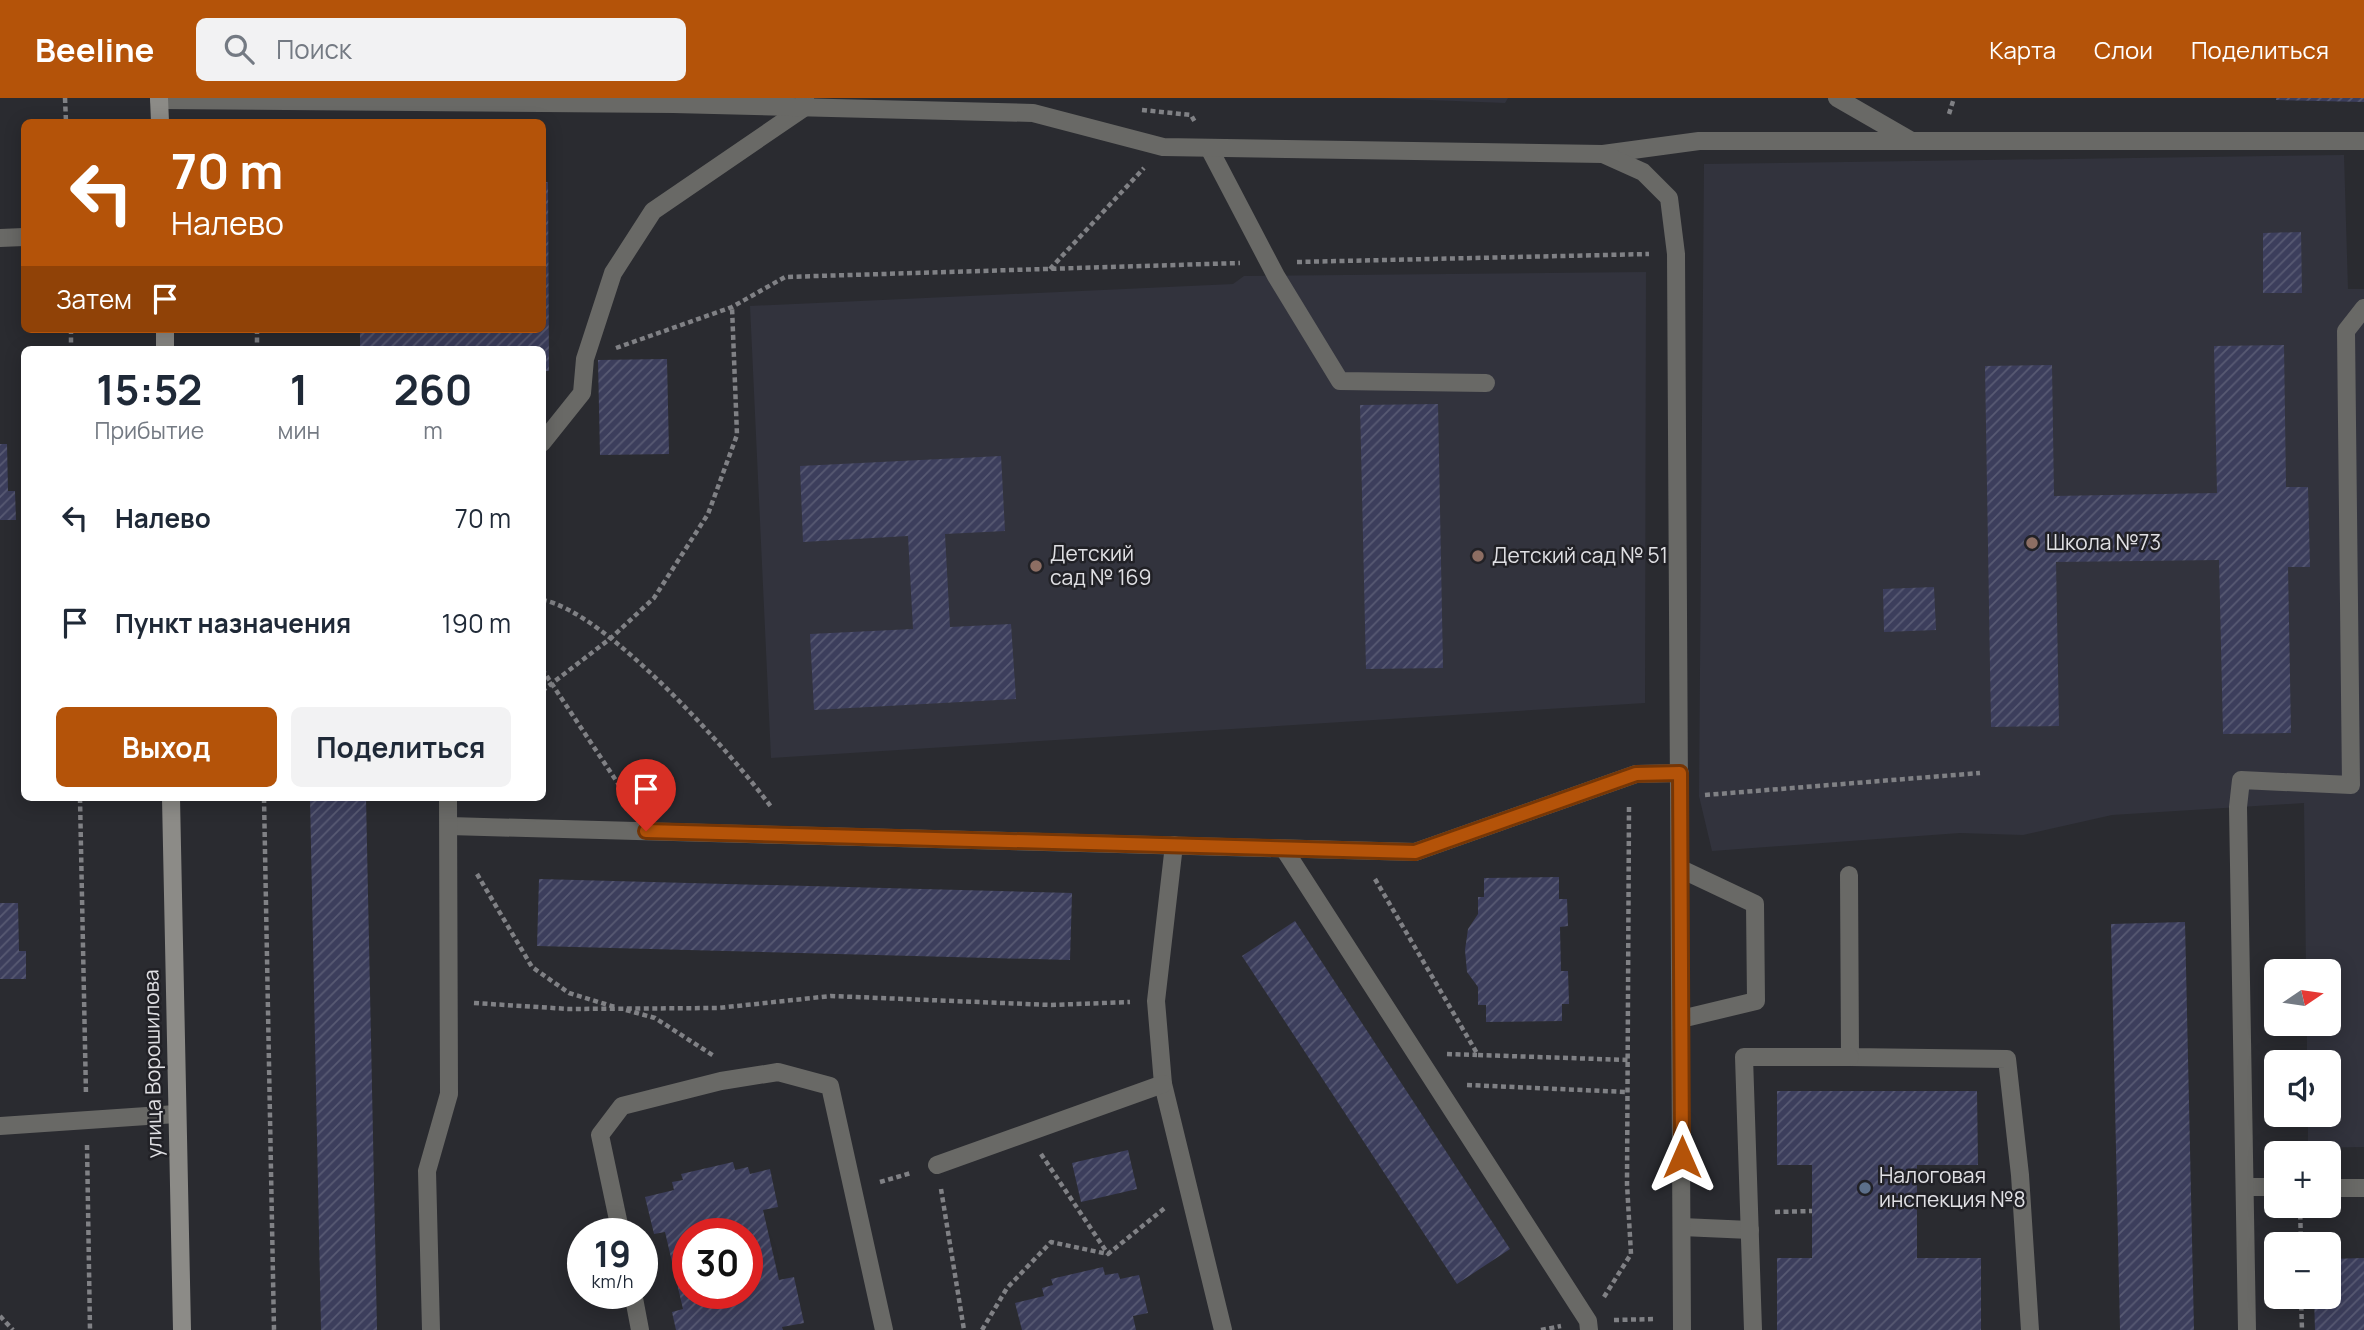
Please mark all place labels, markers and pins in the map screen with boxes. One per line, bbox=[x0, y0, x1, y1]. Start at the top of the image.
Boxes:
place label: Школа №73 bbox=[2046, 528, 2161, 556]
marker: Школа №73 bbox=[2024, 535, 2040, 551]
place label: Детский сад № 169 bbox=[1050, 539, 1151, 591]
place label: Детский сад № 51 bbox=[1492, 541, 1668, 569]
marker: Детский сад № 51 bbox=[1470, 548, 1486, 564]
marker: Детский сад № 169 bbox=[1028, 558, 1044, 574]
pin bbox=[616, 759, 676, 831]
place label: Налоговая инспекция №8 bbox=[1879, 1161, 2026, 1213]
marker: Налоговая инспекция №8 bbox=[1857, 1180, 1873, 1196]

